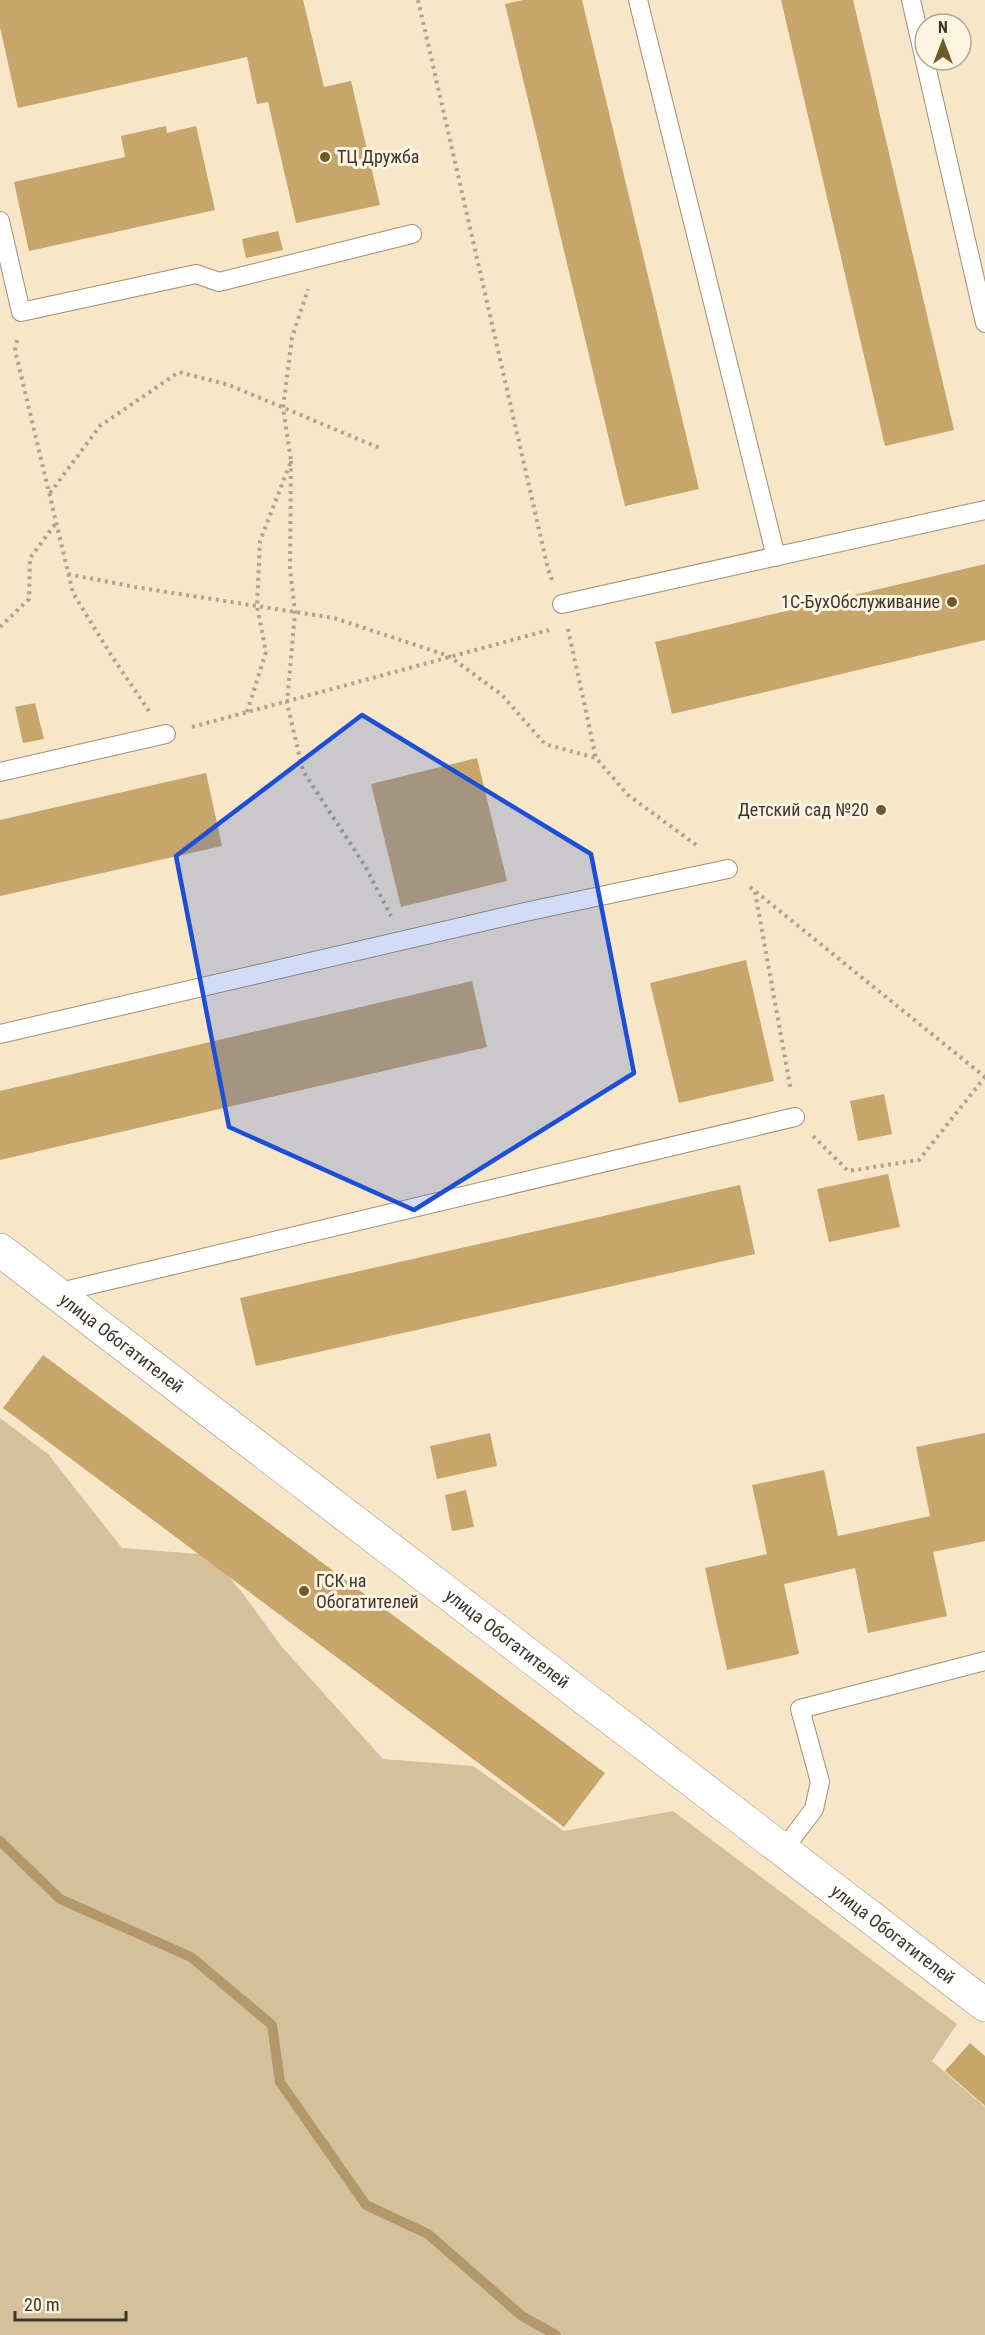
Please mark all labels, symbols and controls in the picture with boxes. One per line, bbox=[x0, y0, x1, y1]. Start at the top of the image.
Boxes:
north arrow bbox=[913, 12, 973, 72]
text: N bbox=[938, 18, 948, 37]
place label: ТЦ Дружба bbox=[337, 146, 419, 167]
marker: ТЦ Дружба bbox=[318, 150, 332, 164]
place label: 1С-БухОбслуживание bbox=[781, 591, 940, 612]
marker: 1С-БухОбслуживание bbox=[945, 595, 959, 609]
place label: Детский сад №20 bbox=[738, 799, 869, 820]
marker: Детский сад №20 bbox=[874, 803, 888, 817]
street label: улица Обогатителей bbox=[56, 1289, 188, 1397]
place label: ГСК на Обогатителей bbox=[316, 1570, 419, 1612]
marker: ГСК на Обогатителей bbox=[297, 1584, 311, 1598]
street label: улица Обогатителей bbox=[441, 1584, 574, 1692]
street label: улица Обогатителей bbox=[827, 1880, 959, 1988]
scale bar bbox=[15, 2284, 126, 2322]
text: 20 m bbox=[24, 2294, 59, 2315]

